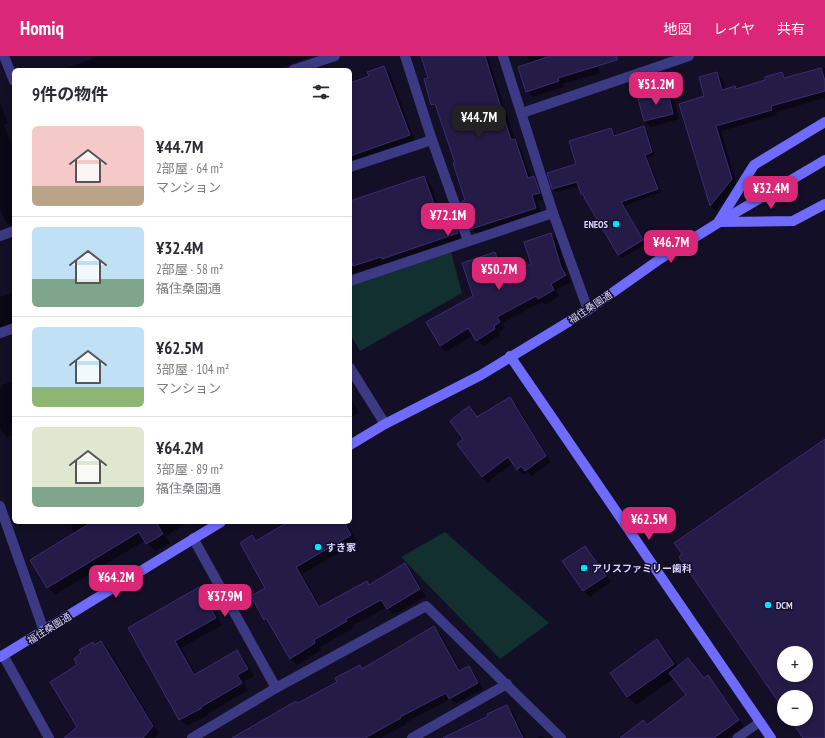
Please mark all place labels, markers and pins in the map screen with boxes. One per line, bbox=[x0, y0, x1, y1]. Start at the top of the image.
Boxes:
pin: ¥51.2M bbox=[623, 72, 689, 106]
pin: ¥44.7M bbox=[446, 105, 512, 139]
pin: ¥32.4M bbox=[738, 176, 804, 210]
pin: ¥72.1M bbox=[415, 203, 481, 237]
place label: ENEOS bbox=[584, 218, 609, 231]
marker: ENEOS bbox=[611, 219, 621, 229]
pin: ¥46.7M bbox=[638, 230, 704, 264]
pin: ¥50.7M bbox=[466, 257, 532, 291]
pin: ¥62.5M bbox=[616, 507, 682, 541]
place label: すき家 bbox=[326, 541, 356, 554]
marker: すき家 bbox=[313, 542, 323, 552]
place label: アリスファミリー歯科 bbox=[592, 562, 692, 575]
marker: アリスファミリー歯科 bbox=[579, 563, 589, 573]
pin: ¥64.2M bbox=[83, 565, 149, 599]
pin: ¥37.9M bbox=[192, 584, 258, 618]
place label: DCM bbox=[776, 599, 793, 612]
marker: DCM bbox=[763, 600, 773, 610]

